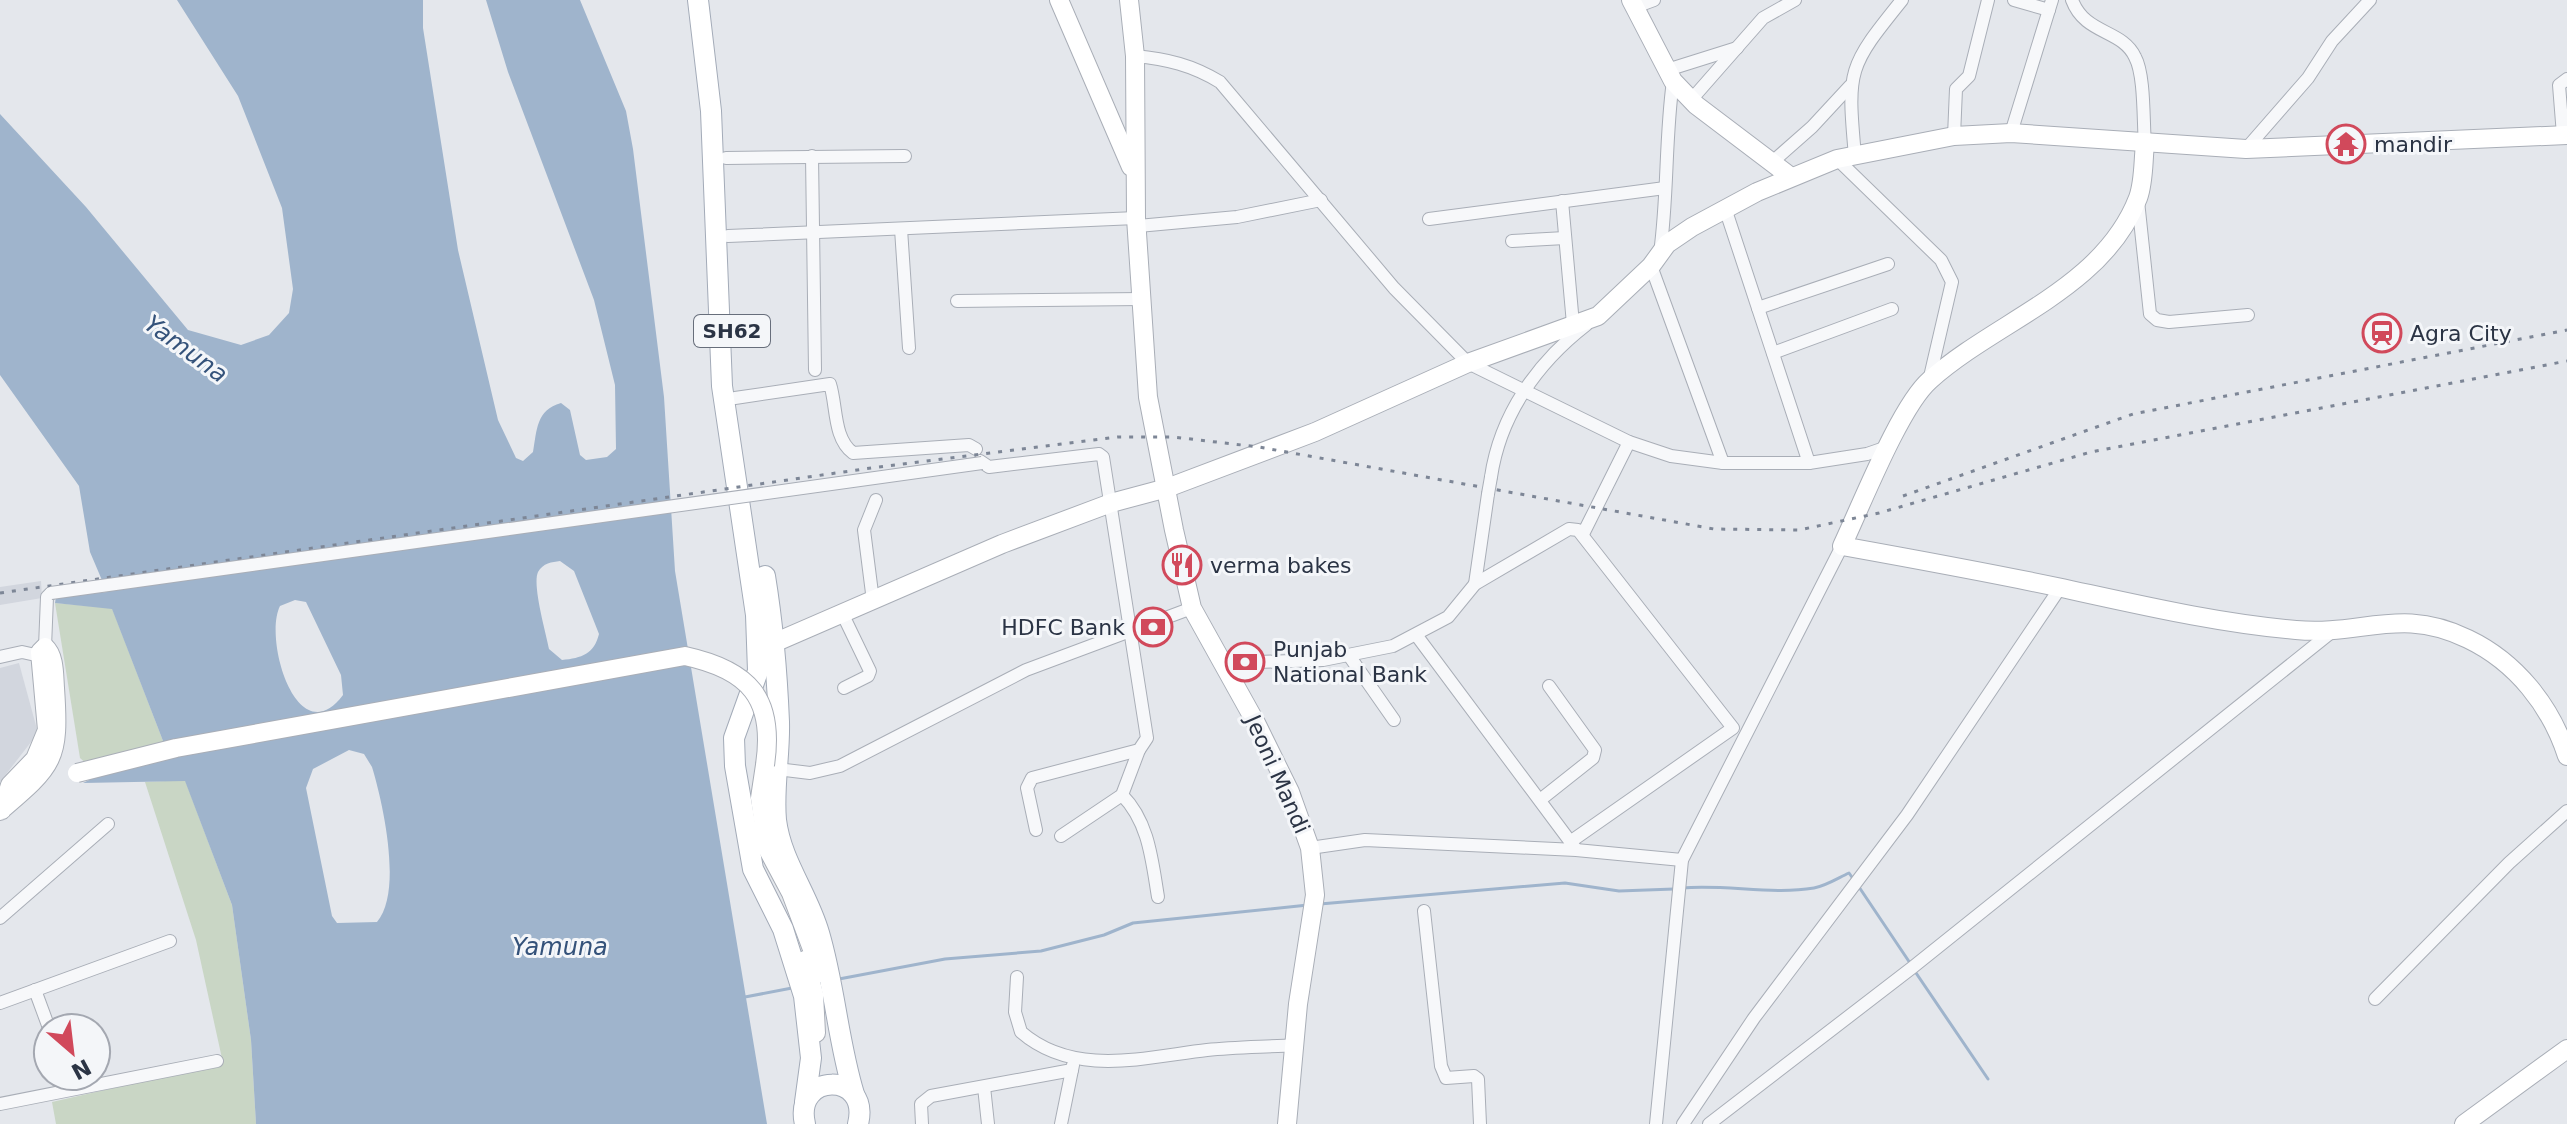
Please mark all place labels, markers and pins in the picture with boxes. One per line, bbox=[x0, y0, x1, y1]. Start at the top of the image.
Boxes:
temple icon: mandir bbox=[2325, 123, 2367, 165]
place label: mandir bbox=[2374, 132, 2453, 157]
station icon: Agra City bbox=[2361, 312, 2403, 354]
place label: Agra City bbox=[2410, 321, 2512, 346]
restaurant icon: verma bakes bbox=[1161, 544, 1203, 586]
place label: verma bakes bbox=[1210, 553, 1352, 578]
bank icon: HDFC Bank bbox=[1132, 606, 1174, 648]
place label: HDFC Bank bbox=[1001, 615, 1125, 640]
place label: Punjab National Bank bbox=[1273, 637, 1427, 687]
bank icon: Punjab National Bank bbox=[1224, 641, 1266, 683]

